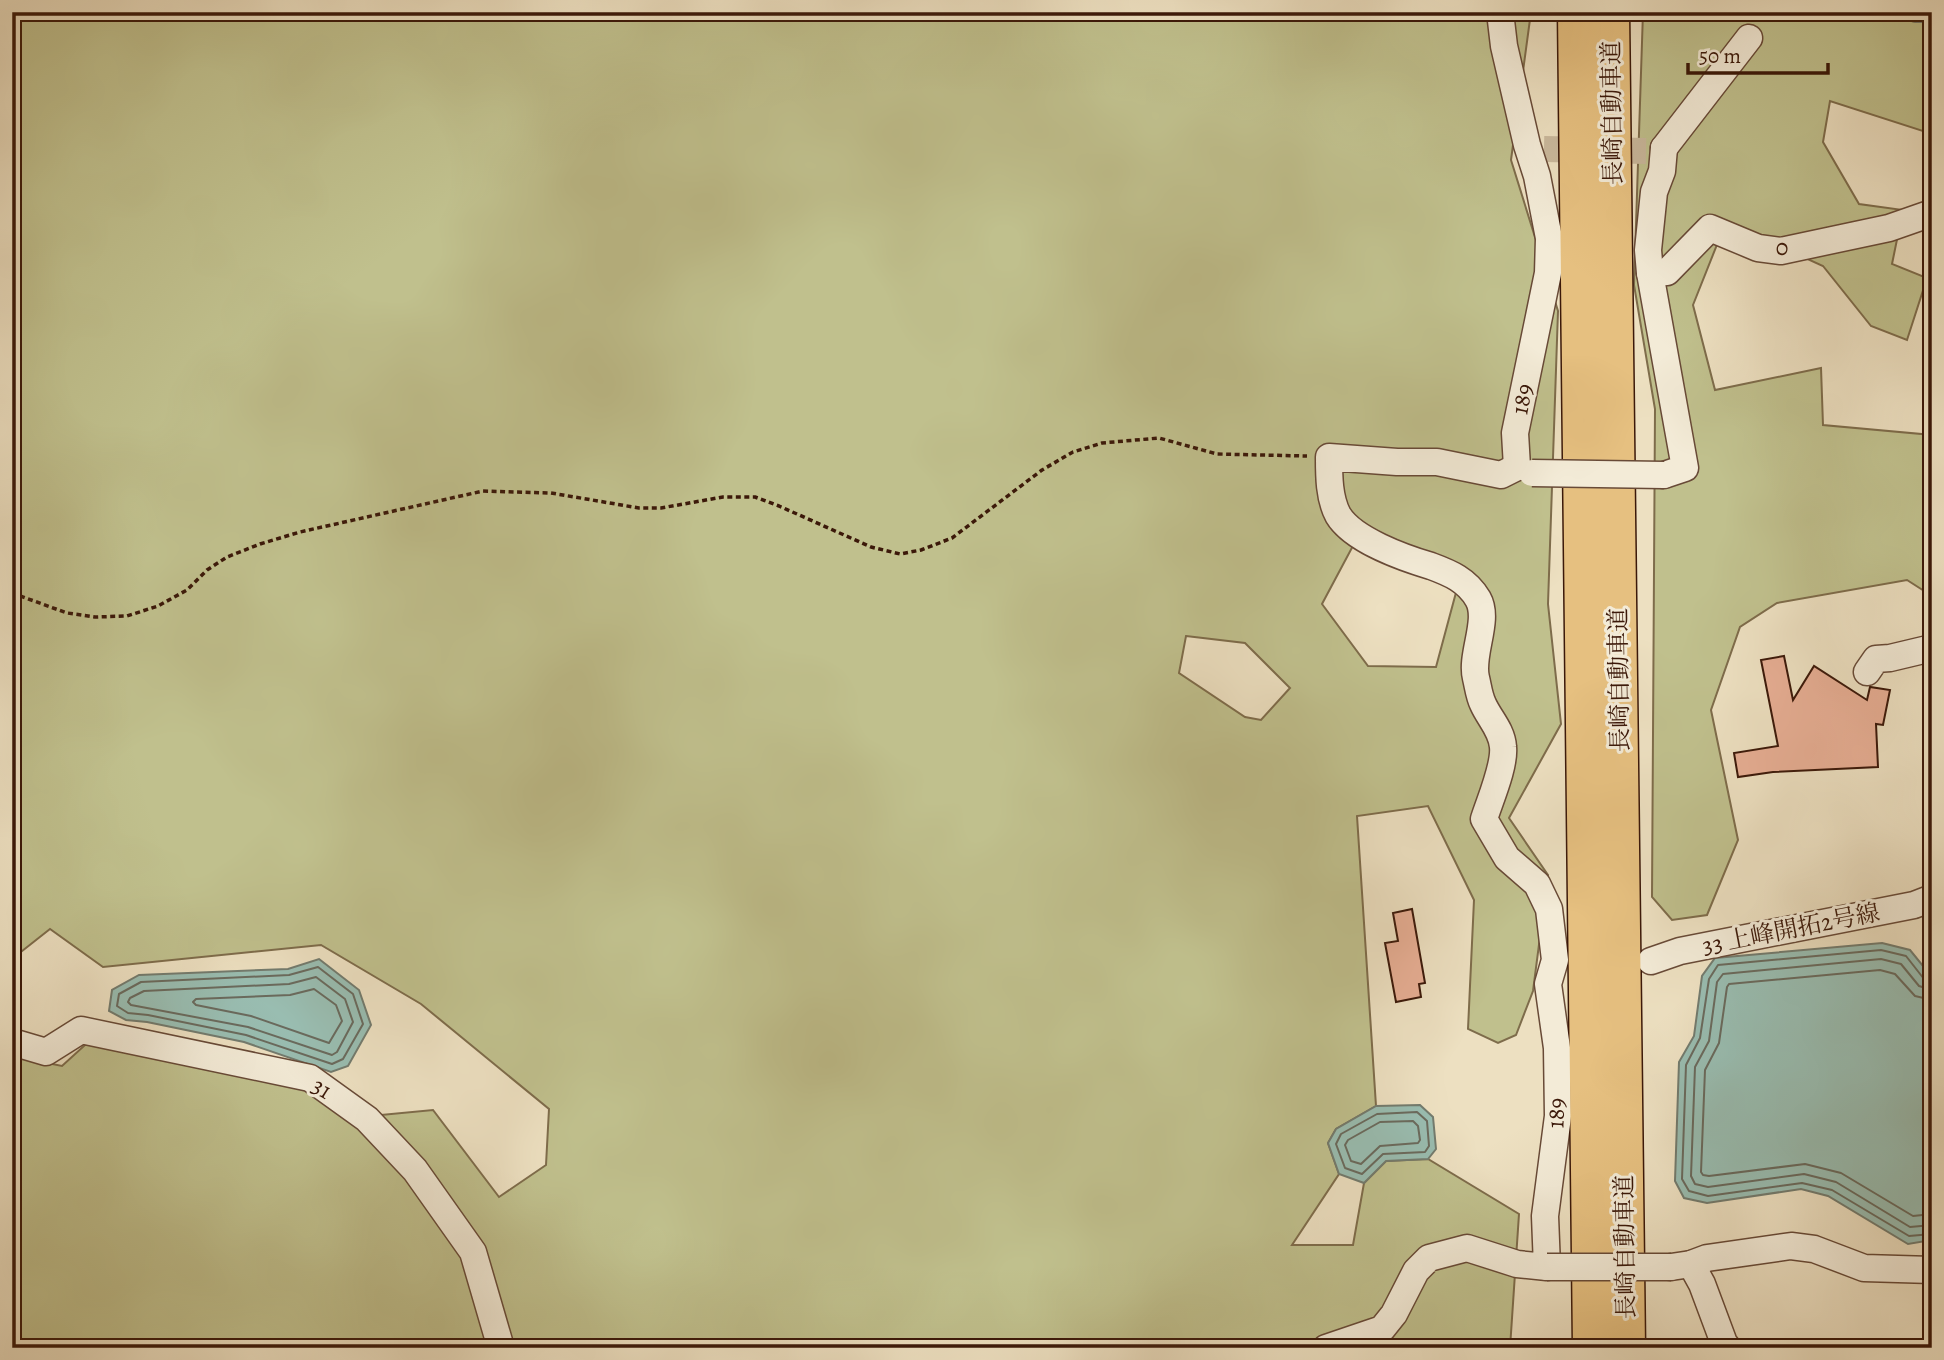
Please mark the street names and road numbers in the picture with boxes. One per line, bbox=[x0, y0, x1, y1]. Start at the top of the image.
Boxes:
street label: 長崎自動車道 bbox=[1595, 41, 1629, 185]
street label: 0 bbox=[1775, 231, 1789, 263]
street label: 189 bbox=[1503, 381, 1541, 417]
street label: 長崎自動車道 bbox=[1602, 608, 1636, 752]
street label: 33 上峰開拓2号線 bbox=[1700, 896, 1882, 962]
street label: 31 bbox=[306, 1070, 338, 1106]
street label: 189 bbox=[1539, 1097, 1573, 1129]
street label: 長崎自動車道 bbox=[1608, 1175, 1642, 1319]

